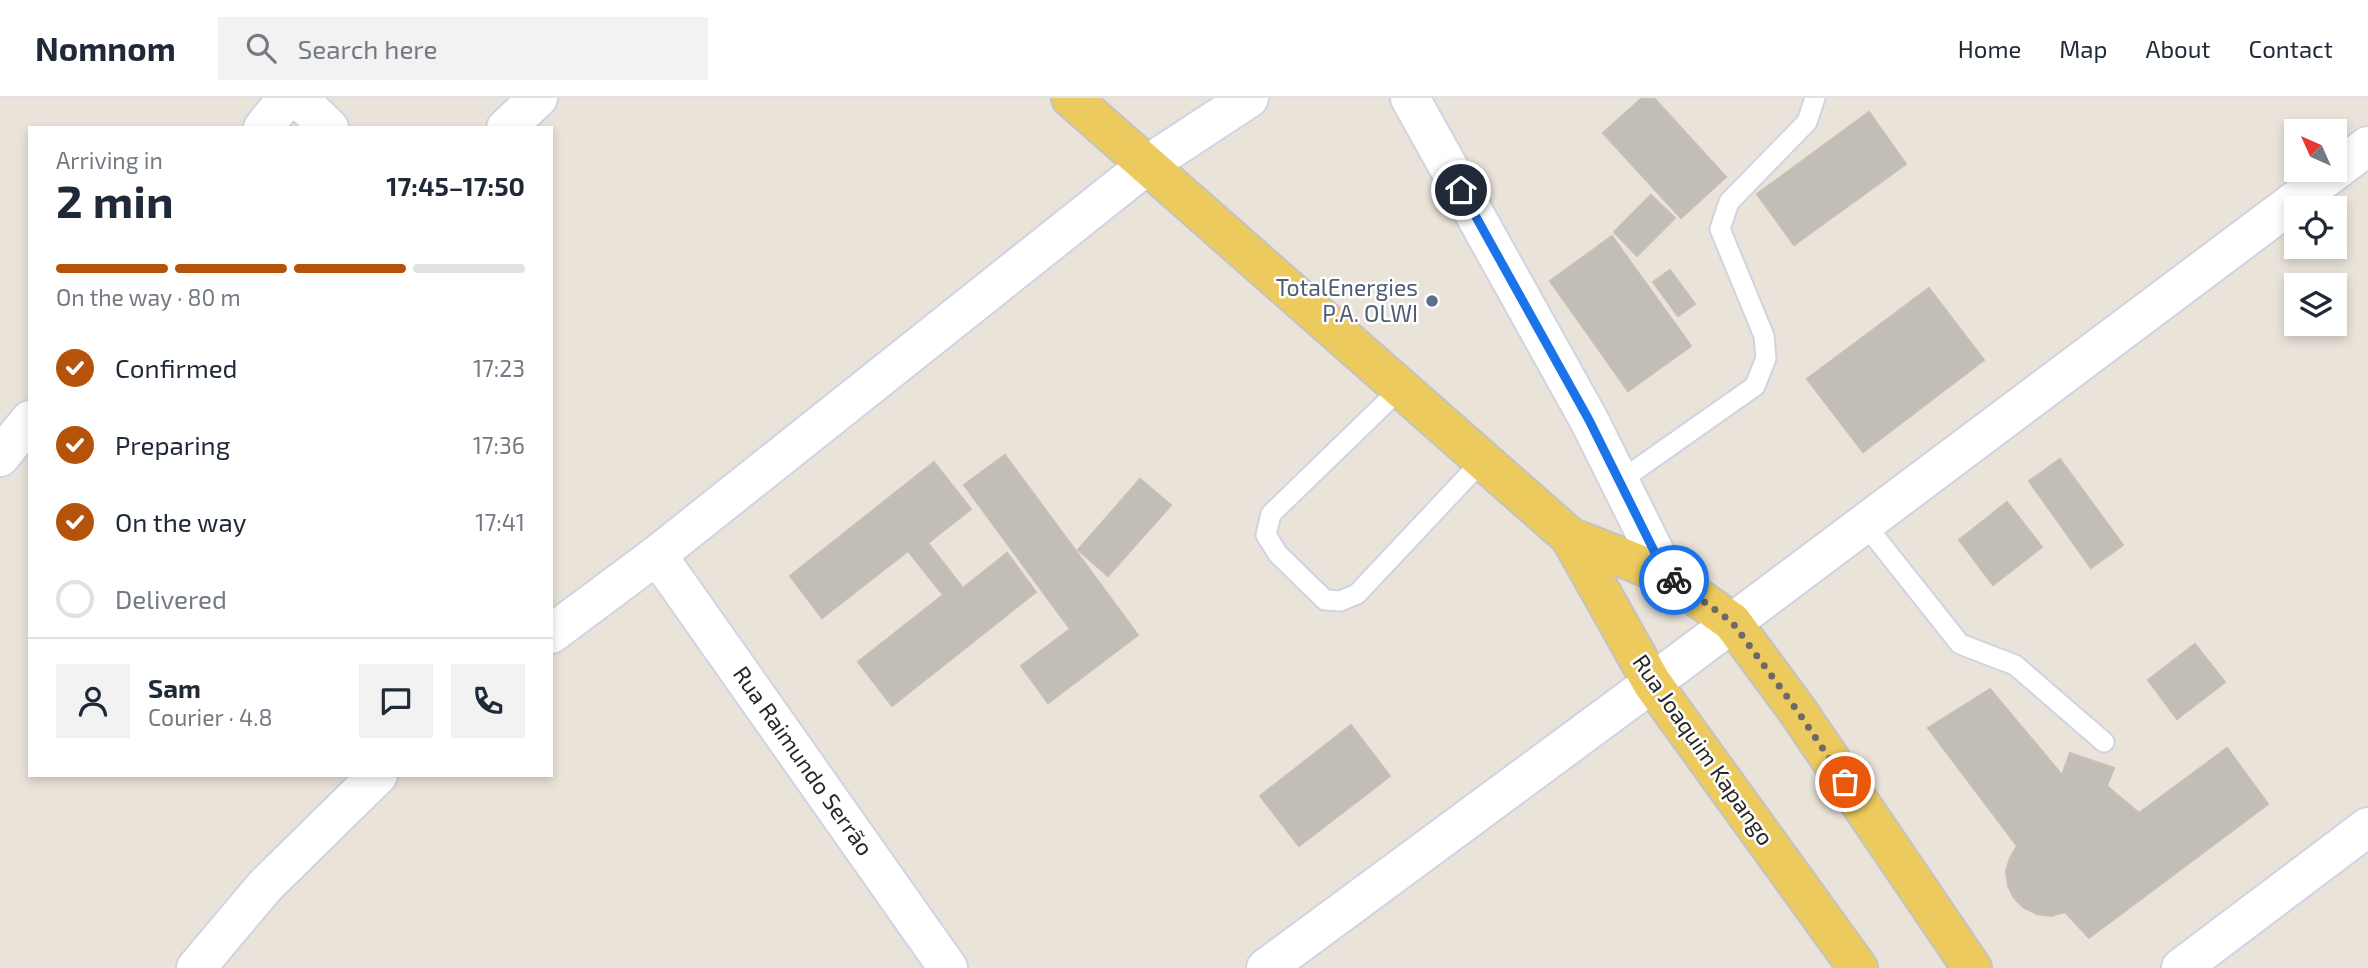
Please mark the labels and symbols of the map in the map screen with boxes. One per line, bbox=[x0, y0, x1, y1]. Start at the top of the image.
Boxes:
north arrow bbox=[2284, 119, 2347, 182]
pin bbox=[1431, 160, 1491, 220]
place label: TotalEnergies P.A. OLWI bbox=[1276, 273, 1418, 327]
marker: TotalEnergies P.A. OLWI bbox=[1424, 293, 1440, 309]
courier bbox=[1639, 545, 1709, 615]
street label: Rua Joaquim Kapango bbox=[1627, 649, 1780, 850]
street label: Rua Raimundo Serrão bbox=[728, 660, 880, 861]
pin bbox=[1815, 752, 1875, 812]

